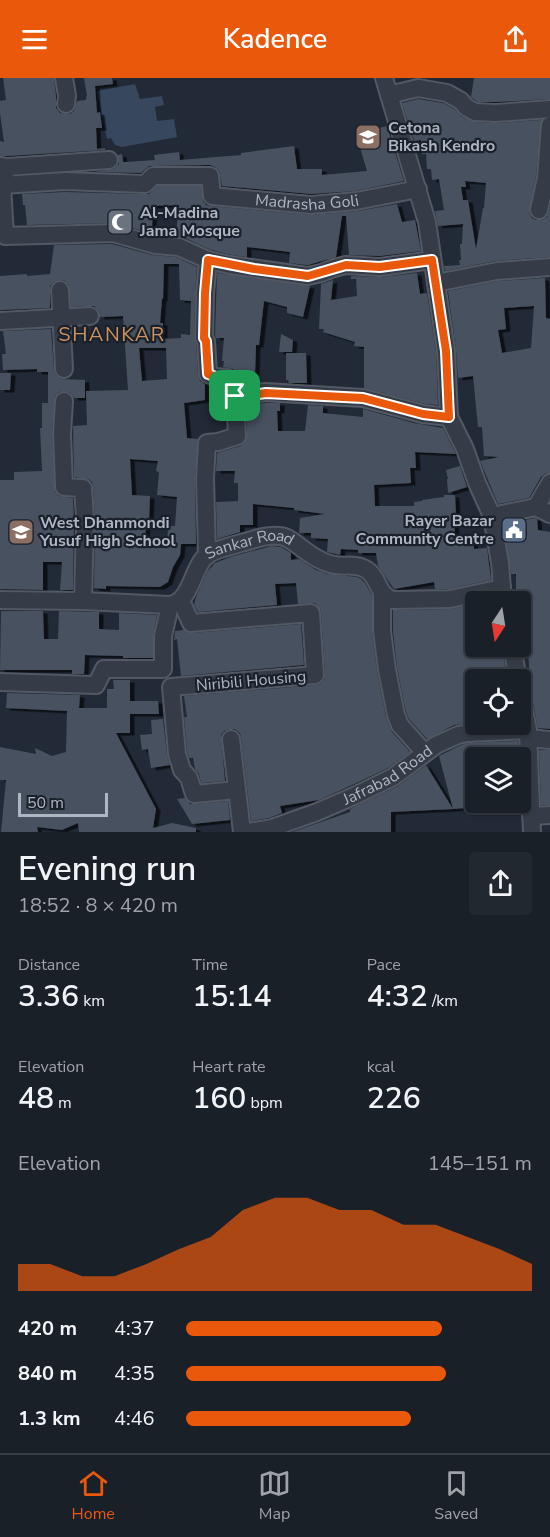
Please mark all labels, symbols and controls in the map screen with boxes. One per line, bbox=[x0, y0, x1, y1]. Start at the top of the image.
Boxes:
text: Kadence bbox=[223, 21, 327, 58]
icon: menu bbox=[18, 23, 51, 56]
icon: share bbox=[499, 23, 532, 56]
place label: Cetona Bikash Kendro bbox=[388, 117, 495, 157]
school or university icon: Cetona Bikash Kendro bbox=[353, 122, 383, 152]
street label: Madrasha Goli bbox=[254, 189, 361, 216]
place label: Al-Madina Jama Mosque bbox=[139, 202, 240, 242]
mosque icon: Al-Madina Jama Mosque bbox=[105, 207, 135, 237]
district label: SHANKAR bbox=[58, 321, 166, 348]
pin bbox=[209, 370, 260, 421]
icon: arrive bbox=[218, 379, 251, 412]
place label: Rayer Bazar Community Centre bbox=[355, 510, 495, 550]
place label: West Dhanmondi Yusuf High School bbox=[39, 512, 176, 552]
public building icon: Rayer Bazar Community Centre bbox=[499, 515, 529, 545]
school or university icon: West Dhanmondi Yusuf High School bbox=[6, 517, 36, 547]
street label: Sankar Road bbox=[201, 525, 298, 565]
north arrow bbox=[465, 591, 531, 657]
map controls bbox=[465, 591, 531, 813]
street label: Niribili Housing bbox=[195, 665, 307, 697]
button: locate bbox=[465, 669, 531, 735]
street label: Jafrabad Road bbox=[338, 740, 437, 811]
button: layers bbox=[465, 747, 531, 813]
scale bar bbox=[18, 790, 108, 818]
text: 50 m bbox=[27, 792, 64, 814]
text: Evening run bbox=[18, 847, 196, 892]
button: share bbox=[469, 852, 532, 915]
text: 18:52 · 8 × 420 m bbox=[18, 892, 178, 919]
text: Distance bbox=[18, 954, 80, 976]
text: Time bbox=[192, 954, 228, 976]
text: Pace bbox=[367, 954, 401, 976]
text: 3.36 bbox=[18, 976, 79, 1017]
text: 15:14 bbox=[192, 976, 271, 1017]
text: 4:32 bbox=[367, 976, 428, 1017]
text: km bbox=[79, 990, 105, 1012]
text: /km bbox=[428, 990, 458, 1012]
text: Elevation bbox=[18, 1056, 84, 1078]
text: Heart rate bbox=[192, 1056, 266, 1078]
text: kcal bbox=[367, 1056, 395, 1078]
text: 48 bbox=[18, 1078, 54, 1119]
text: 160 bbox=[192, 1078, 246, 1119]
text: 226 bbox=[367, 1078, 421, 1119]
text: m bbox=[54, 1092, 72, 1114]
text: bpm bbox=[246, 1092, 283, 1114]
text: Elevation bbox=[18, 1150, 101, 1177]
text: 145–151 m bbox=[428, 1150, 532, 1177]
text: 420 m bbox=[18, 1315, 77, 1342]
text: 4:37 bbox=[114, 1315, 155, 1342]
text: 840 m bbox=[18, 1360, 77, 1387]
text: 4:35 bbox=[114, 1360, 155, 1387]
text: 1.3 km bbox=[18, 1405, 81, 1432]
text: 4:46 bbox=[114, 1405, 155, 1432]
tab: Home bbox=[72, 1467, 115, 1525]
tab: Map bbox=[258, 1467, 291, 1525]
tab: Saved bbox=[434, 1467, 478, 1525]

